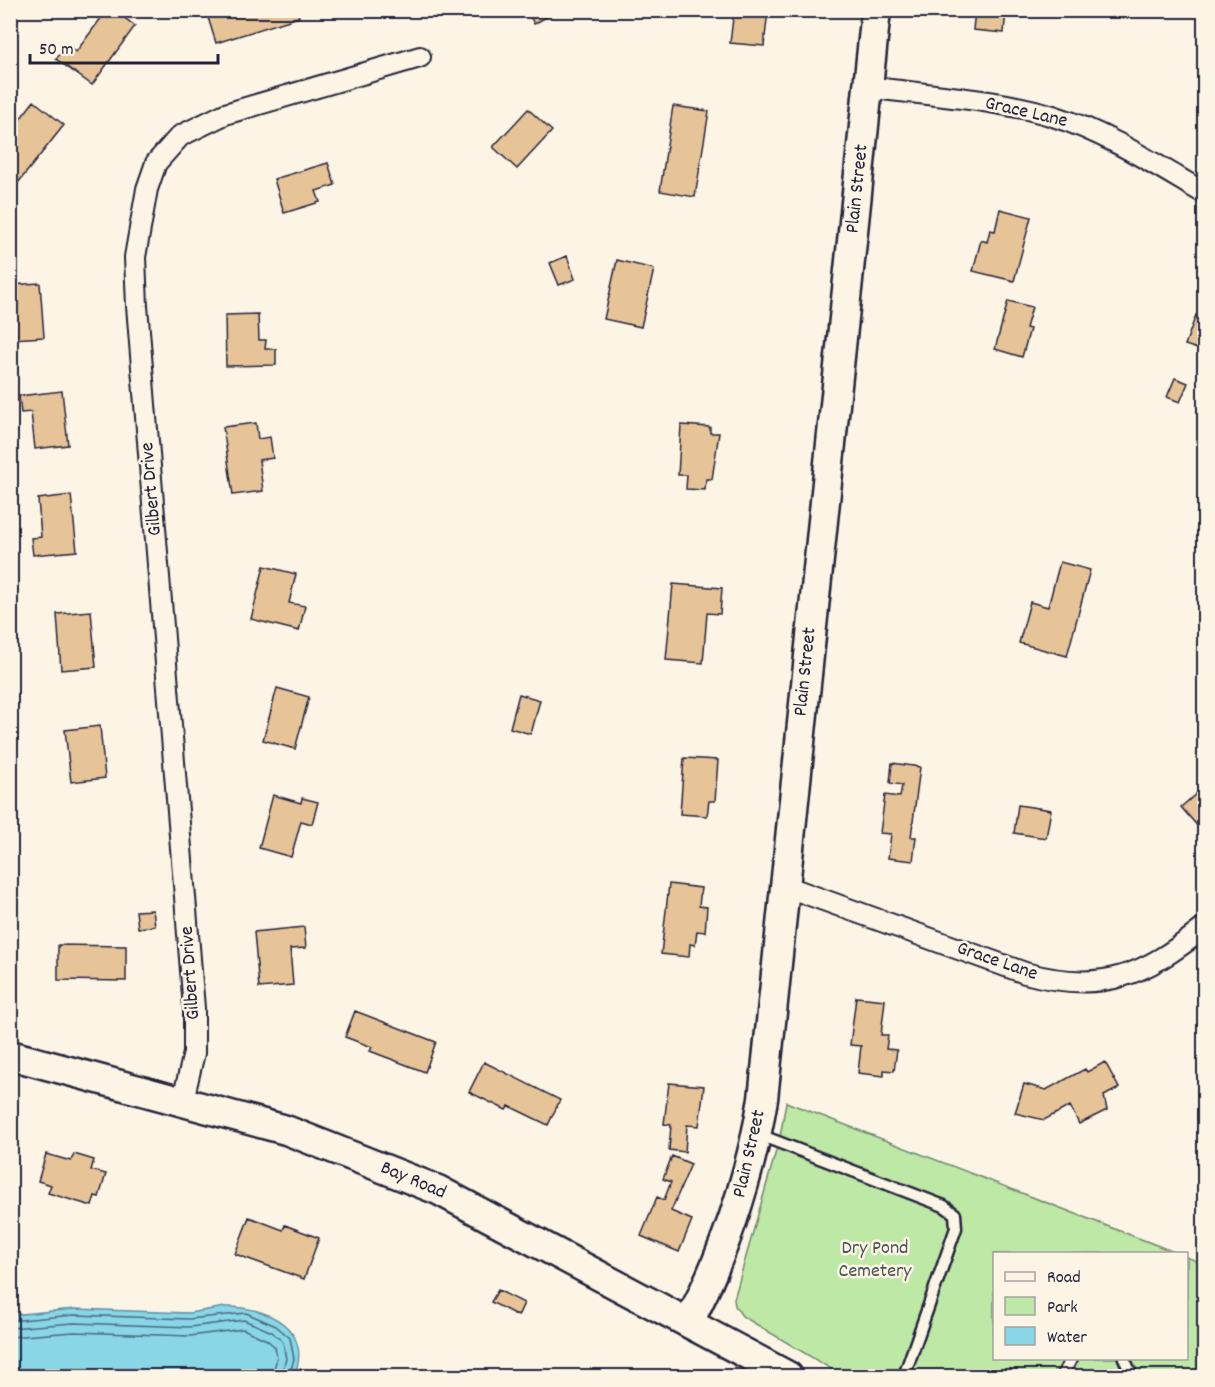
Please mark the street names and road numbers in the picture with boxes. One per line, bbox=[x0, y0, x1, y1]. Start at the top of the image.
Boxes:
street label: Grace Lane bbox=[982, 90, 1070, 136]
street label: Plain Street bbox=[839, 143, 877, 235]
street label: Gilbert Drive bbox=[134, 441, 170, 537]
street label: Plain Street bbox=[787, 626, 825, 718]
street label: Gilbert Drive bbox=[174, 925, 208, 1021]
street label: Grace Lane bbox=[953, 935, 1041, 989]
street label: Plain Street bbox=[726, 1107, 774, 1201]
street label: Bay Road bbox=[376, 1155, 450, 1207]

